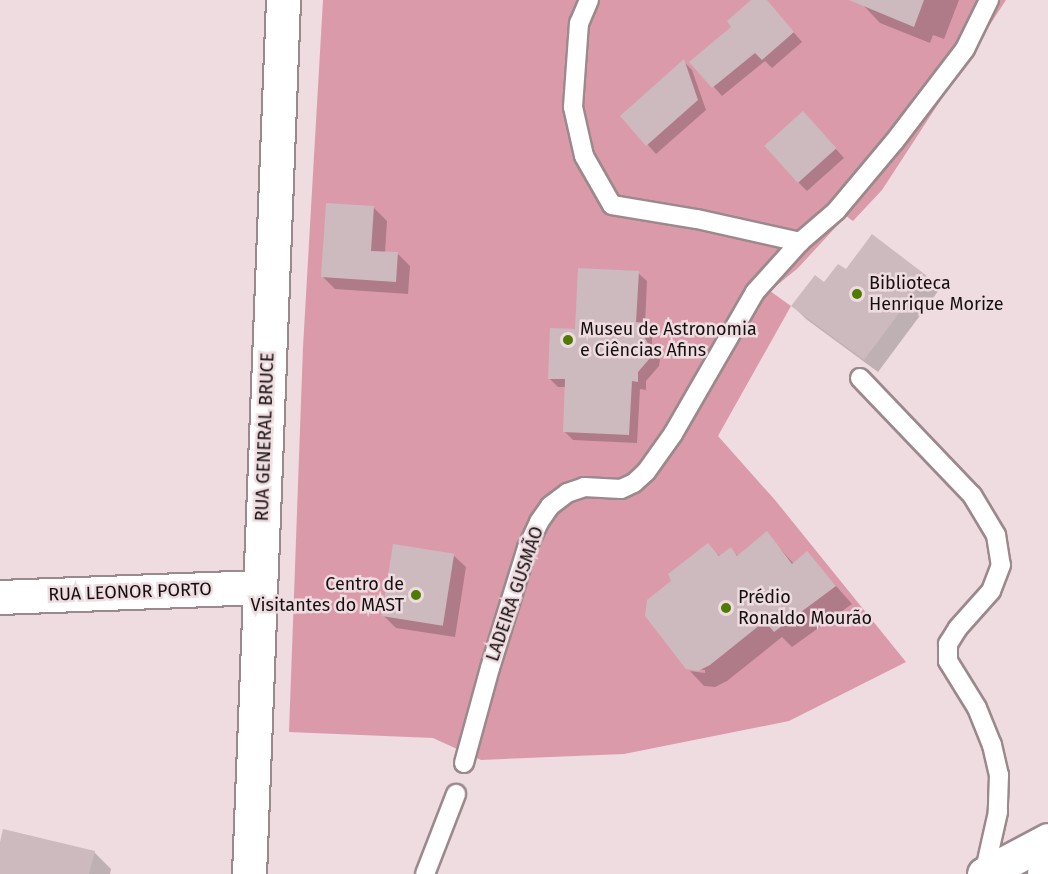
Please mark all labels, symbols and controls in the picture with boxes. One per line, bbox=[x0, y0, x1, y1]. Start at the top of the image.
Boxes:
place label: Biblioteca Henrique Morize bbox=[869, 273, 1004, 316]
marker: Biblioteca Henrique Morize bbox=[850, 287, 864, 301]
place label: Museu de Astronomia e Ciências Afins bbox=[580, 319, 757, 362]
marker: Museu de Astronomia e Ciências Afins bbox=[561, 333, 575, 347]
street label: RUA GENERAL BRUCE bbox=[251, 352, 279, 522]
street label: LADEIRA GUSMÃO bbox=[482, 524, 548, 664]
place label: Centro de Visitantes do MAST bbox=[250, 574, 404, 616]
street label: RUA LEONOR PORTO bbox=[48, 578, 212, 606]
place label: Prédio Ronaldo Mourão bbox=[738, 587, 872, 630]
marker: Centro de Visitantes do MAST bbox=[409, 588, 423, 602]
marker: Prédio Ronaldo Mourão bbox=[719, 601, 733, 615]

